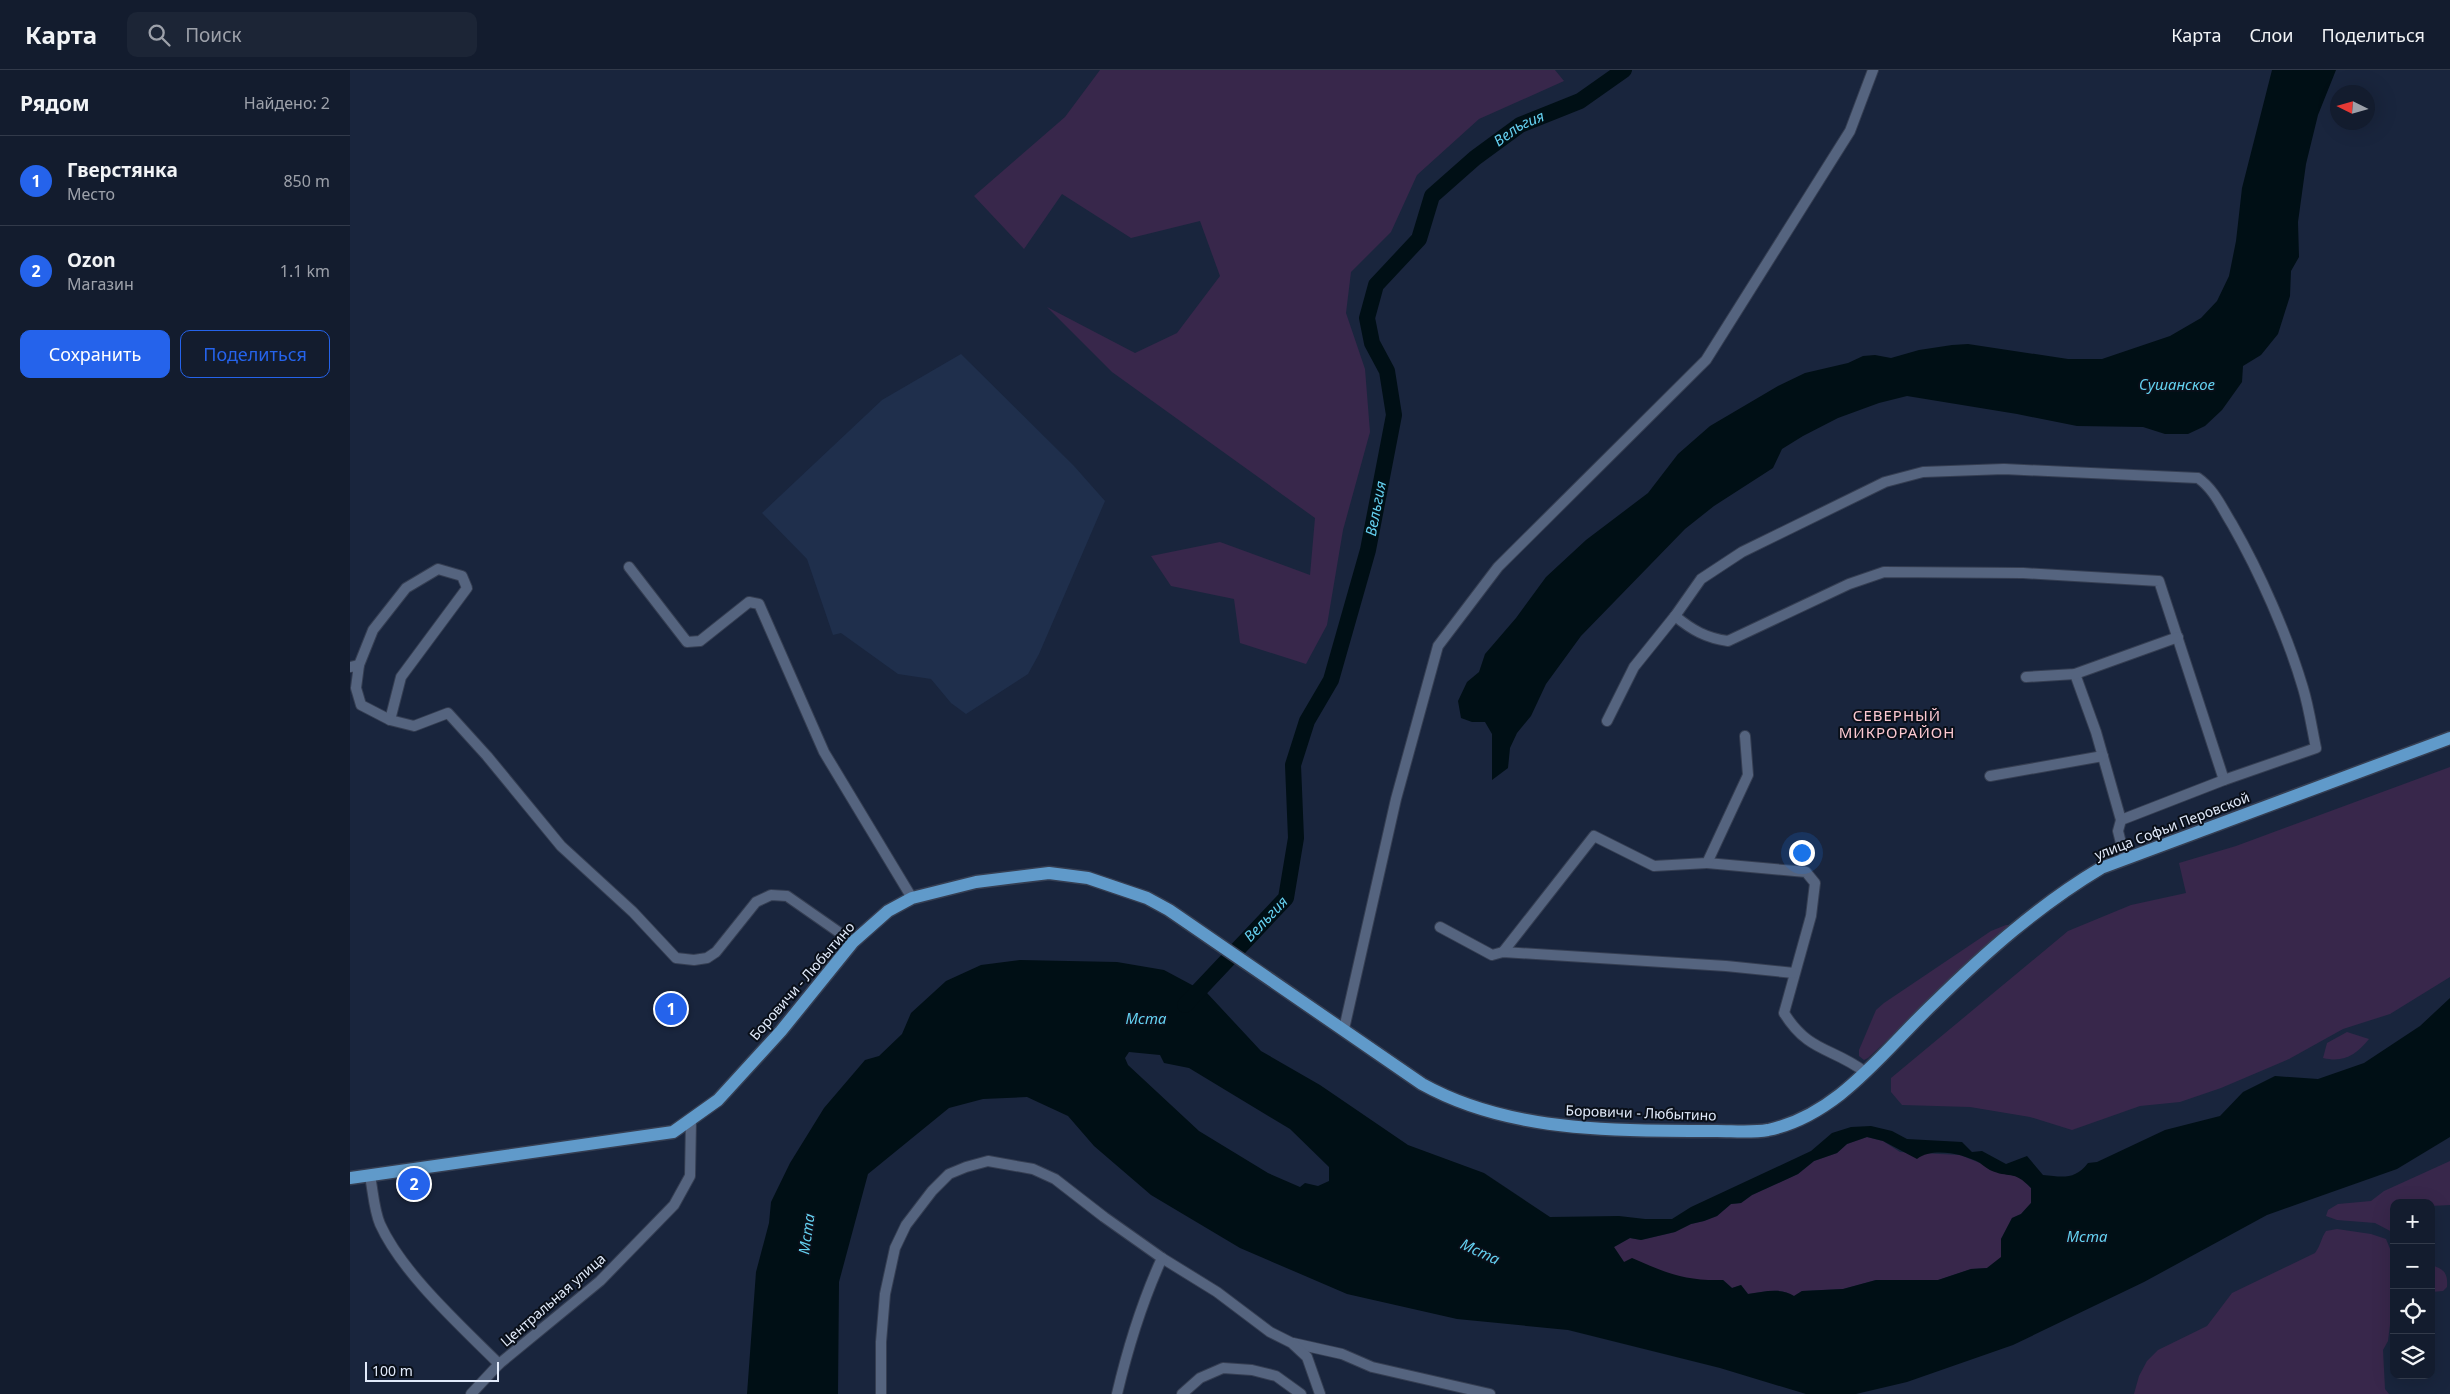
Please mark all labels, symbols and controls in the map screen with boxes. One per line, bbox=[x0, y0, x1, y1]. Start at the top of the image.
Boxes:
search box bbox=[127, 12, 477, 57]
text: Карта bbox=[25, 18, 97, 51]
icon: search bbox=[145, 21, 173, 49]
text: Поиск bbox=[185, 22, 242, 48]
text: Карта bbox=[2171, 23, 2221, 47]
text: Слои bbox=[2249, 23, 2293, 47]
text: Поделиться bbox=[2321, 23, 2425, 47]
north arrow bbox=[2330, 85, 2375, 130]
text: Рядом bbox=[20, 89, 90, 117]
text: Найдено: 2 bbox=[244, 92, 330, 114]
water label: Вельгия bbox=[1489, 105, 1547, 150]
text: Гверстянка bbox=[67, 157, 178, 183]
text: 1 bbox=[31, 170, 41, 192]
text: 850 m bbox=[283, 170, 330, 192]
text: Место bbox=[67, 183, 115, 205]
text: Ozon bbox=[67, 247, 116, 273]
text: 2 bbox=[31, 260, 41, 282]
text: 1.1 km bbox=[280, 260, 330, 282]
text: Магазин bbox=[67, 273, 134, 295]
button: Сохранить bbox=[20, 330, 170, 378]
button: Поделиться bbox=[180, 330, 330, 378]
water label: Сушанское bbox=[2139, 374, 2216, 394]
water label: Вельгия bbox=[1360, 479, 1390, 538]
district label: СЕВЕРНЫЙ МИКРОРАЙОН bbox=[1839, 705, 1955, 742]
street label: улица Софьи Перовской bbox=[2092, 787, 2252, 864]
your location bbox=[1789, 840, 1815, 866]
water label: Вельгия bbox=[1239, 891, 1292, 946]
street label: Боровичи - Любытино bbox=[745, 917, 858, 1044]
pin: 1 bbox=[655, 990, 687, 1028]
water label: Мста bbox=[1126, 1008, 1167, 1028]
street label: Боровичи - Любытино bbox=[1565, 1100, 1717, 1125]
pin: 2 bbox=[398, 1165, 430, 1203]
map controls bbox=[2390, 1199, 2435, 1379]
button: + bbox=[2390, 1199, 2435, 1244]
water label: Мста bbox=[793, 1212, 819, 1256]
water label: Мста bbox=[2067, 1226, 2108, 1246]
water label: Мста bbox=[1458, 1233, 1504, 1269]
button: − bbox=[2390, 1244, 2435, 1289]
street label: Центральная улица bbox=[496, 1249, 609, 1350]
button: locate bbox=[2390, 1289, 2435, 1334]
button: layers bbox=[2390, 1334, 2435, 1379]
scale bar bbox=[365, 1359, 499, 1382]
text: 100 m bbox=[372, 1361, 413, 1380]

